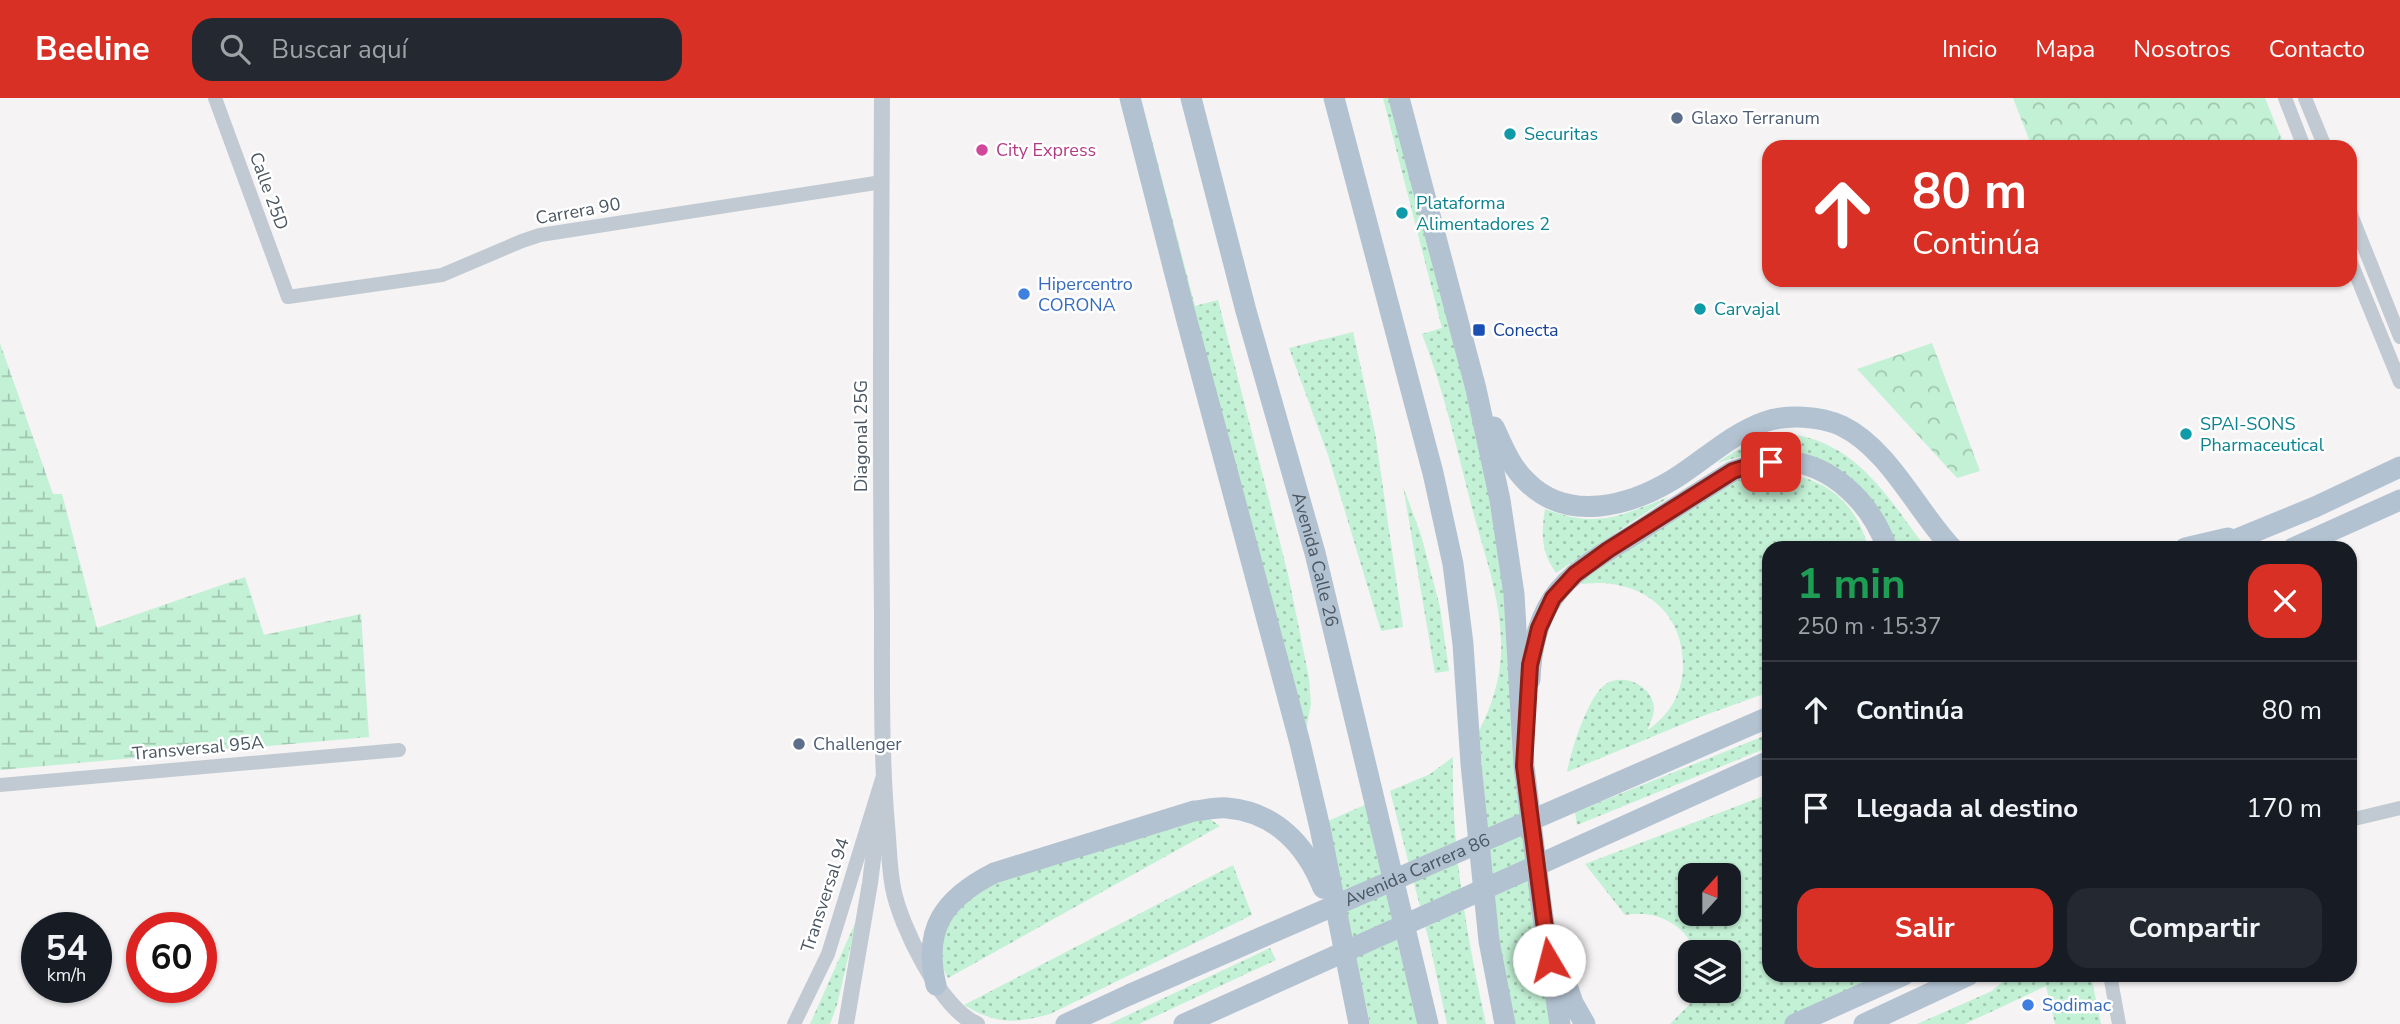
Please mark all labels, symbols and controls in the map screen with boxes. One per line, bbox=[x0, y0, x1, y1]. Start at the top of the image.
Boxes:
search box bbox=[192, 18, 682, 81]
text: Beeline bbox=[35, 27, 150, 72]
icon: search bbox=[216, 30, 254, 68]
text: Buscar aquí bbox=[272, 32, 408, 67]
text: Inicio bbox=[1942, 33, 1997, 65]
text: Mapa bbox=[2035, 33, 2095, 65]
text: Nosotros bbox=[2133, 33, 2231, 65]
text: Contacto bbox=[2269, 33, 2365, 65]
place label: Glaxo Terranum bbox=[1691, 106, 1820, 130]
marker: Glaxo Terranum bbox=[1669, 110, 1685, 126]
place label: Securitas bbox=[1524, 122, 1598, 146]
marker: Securitas bbox=[1502, 126, 1518, 142]
place label: City Express bbox=[996, 138, 1096, 162]
marker: City Express bbox=[974, 142, 990, 158]
street label: Calle 25D bbox=[244, 149, 294, 233]
text: 80 m bbox=[1912, 158, 2027, 225]
icon: ahead bbox=[1797, 168, 1888, 259]
place label: Plataforma Alimentadores 2 bbox=[1416, 191, 1550, 236]
street label: Carrera 90 bbox=[534, 192, 622, 230]
marker: Plataforma Alimentadores 2 bbox=[1394, 205, 1410, 221]
text: Continúa bbox=[1912, 222, 2040, 265]
place label: Hipercentro CORONA bbox=[1038, 272, 1133, 317]
marker: Hipercentro CORONA bbox=[1016, 286, 1032, 302]
place label: Carvajal bbox=[1714, 297, 1781, 321]
marker: Carvajal bbox=[1692, 301, 1708, 317]
place label: Conecta bbox=[1493, 318, 1558, 342]
marker: Conecta bbox=[1471, 322, 1487, 338]
street label: Diagonal 25G bbox=[849, 380, 873, 492]
place label: SPAI-SONS Pharmaceutical bbox=[2200, 412, 2325, 457]
marker: SPAI-SONS Pharmaceutical bbox=[2178, 426, 2194, 442]
pin bbox=[1741, 432, 1801, 492]
icon: arrive bbox=[1752, 443, 1790, 481]
street label: Avenida Calle 26 bbox=[1286, 489, 1344, 629]
text: 1 min bbox=[1797, 556, 1906, 613]
button: close bbox=[2248, 564, 2322, 638]
text: 250 m · 15:37 bbox=[1797, 611, 1942, 642]
icon: ahead bbox=[1797, 691, 1835, 729]
text: Continúa bbox=[1856, 693, 1964, 728]
text: 80 m bbox=[2262, 693, 2322, 728]
street label: Transversal 95A bbox=[131, 730, 265, 766]
place label: Challenger bbox=[813, 732, 902, 756]
marker: Challenger bbox=[791, 736, 807, 752]
icon: arrive bbox=[1797, 789, 1835, 827]
text: Llegada al destino bbox=[1856, 791, 2078, 826]
text: 170 m bbox=[2246, 791, 2322, 826]
street label: Avenida Carrera 86 bbox=[1341, 828, 1494, 912]
street label: Transversal 94 bbox=[795, 835, 855, 955]
north arrow bbox=[1678, 863, 1741, 926]
map controls bbox=[1678, 863, 1741, 1003]
button: Salir bbox=[1797, 888, 2053, 968]
button: Compartir bbox=[2067, 888, 2322, 968]
speed limit sign: 60 bbox=[126, 912, 217, 1003]
position arrow bbox=[1512, 923, 1586, 997]
text: 54 bbox=[45, 925, 88, 972]
button: layers bbox=[1678, 940, 1741, 1003]
text: km/h bbox=[47, 963, 86, 987]
place label: Sodimac bbox=[2042, 993, 2111, 1017]
marker: Sodimac bbox=[2020, 997, 2036, 1013]

